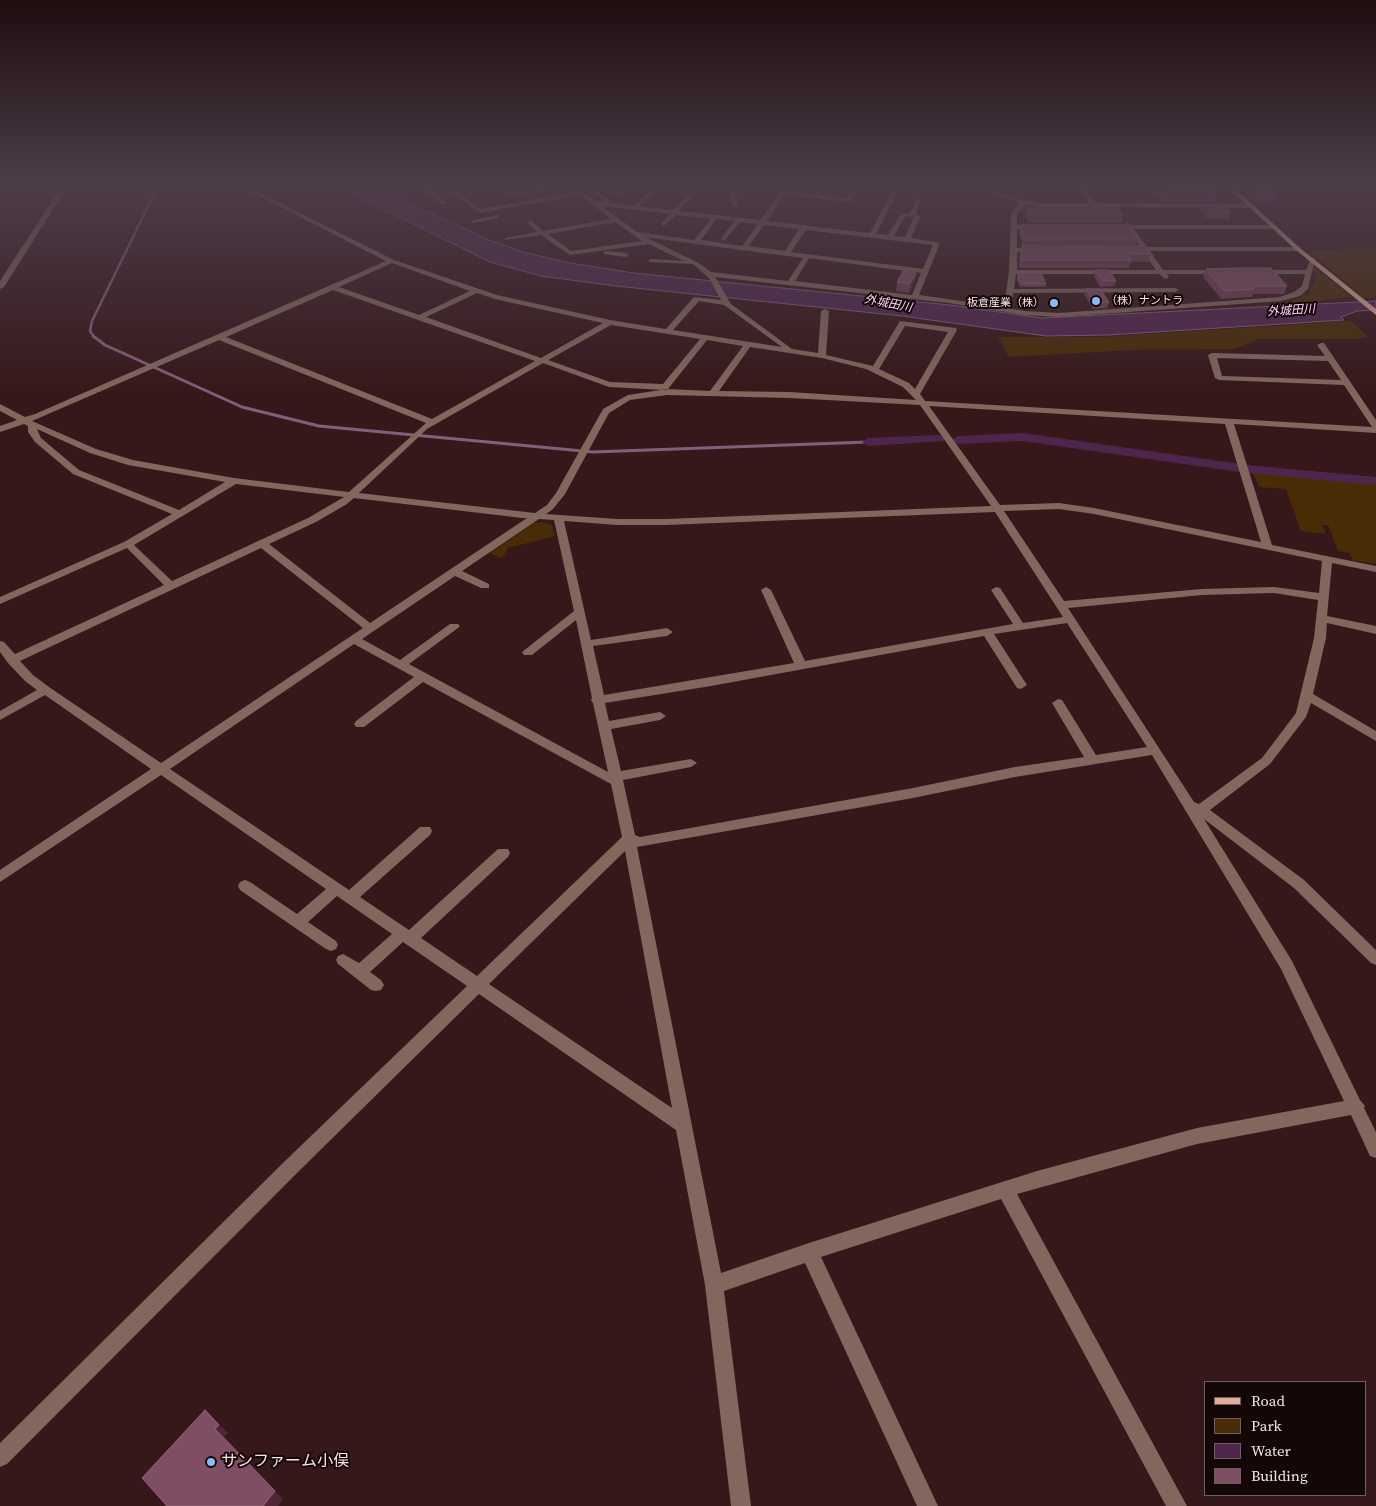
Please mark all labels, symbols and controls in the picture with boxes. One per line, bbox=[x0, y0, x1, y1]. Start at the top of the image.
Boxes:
water label: 外城田川 bbox=[863, 292, 913, 316]
place label: （株）ナントラ bbox=[1106, 294, 1183, 308]
marker: （株）ナントラ bbox=[1090, 295, 1102, 307]
place label: 板倉産業（株） bbox=[967, 296, 1044, 310]
marker: 板倉産業（株） bbox=[1048, 297, 1060, 309]
water label: 外城田川 bbox=[1267, 302, 1315, 320]
legend bbox=[1204, 1381, 1366, 1496]
text: Road bbox=[1251, 1390, 1285, 1411]
text: Park bbox=[1251, 1415, 1282, 1436]
text: Water bbox=[1251, 1440, 1291, 1461]
place label: サンファーム小俣 bbox=[221, 1452, 349, 1472]
marker: サンファーム小俣 bbox=[205, 1456, 217, 1468]
text: Building bbox=[1251, 1465, 1308, 1486]

